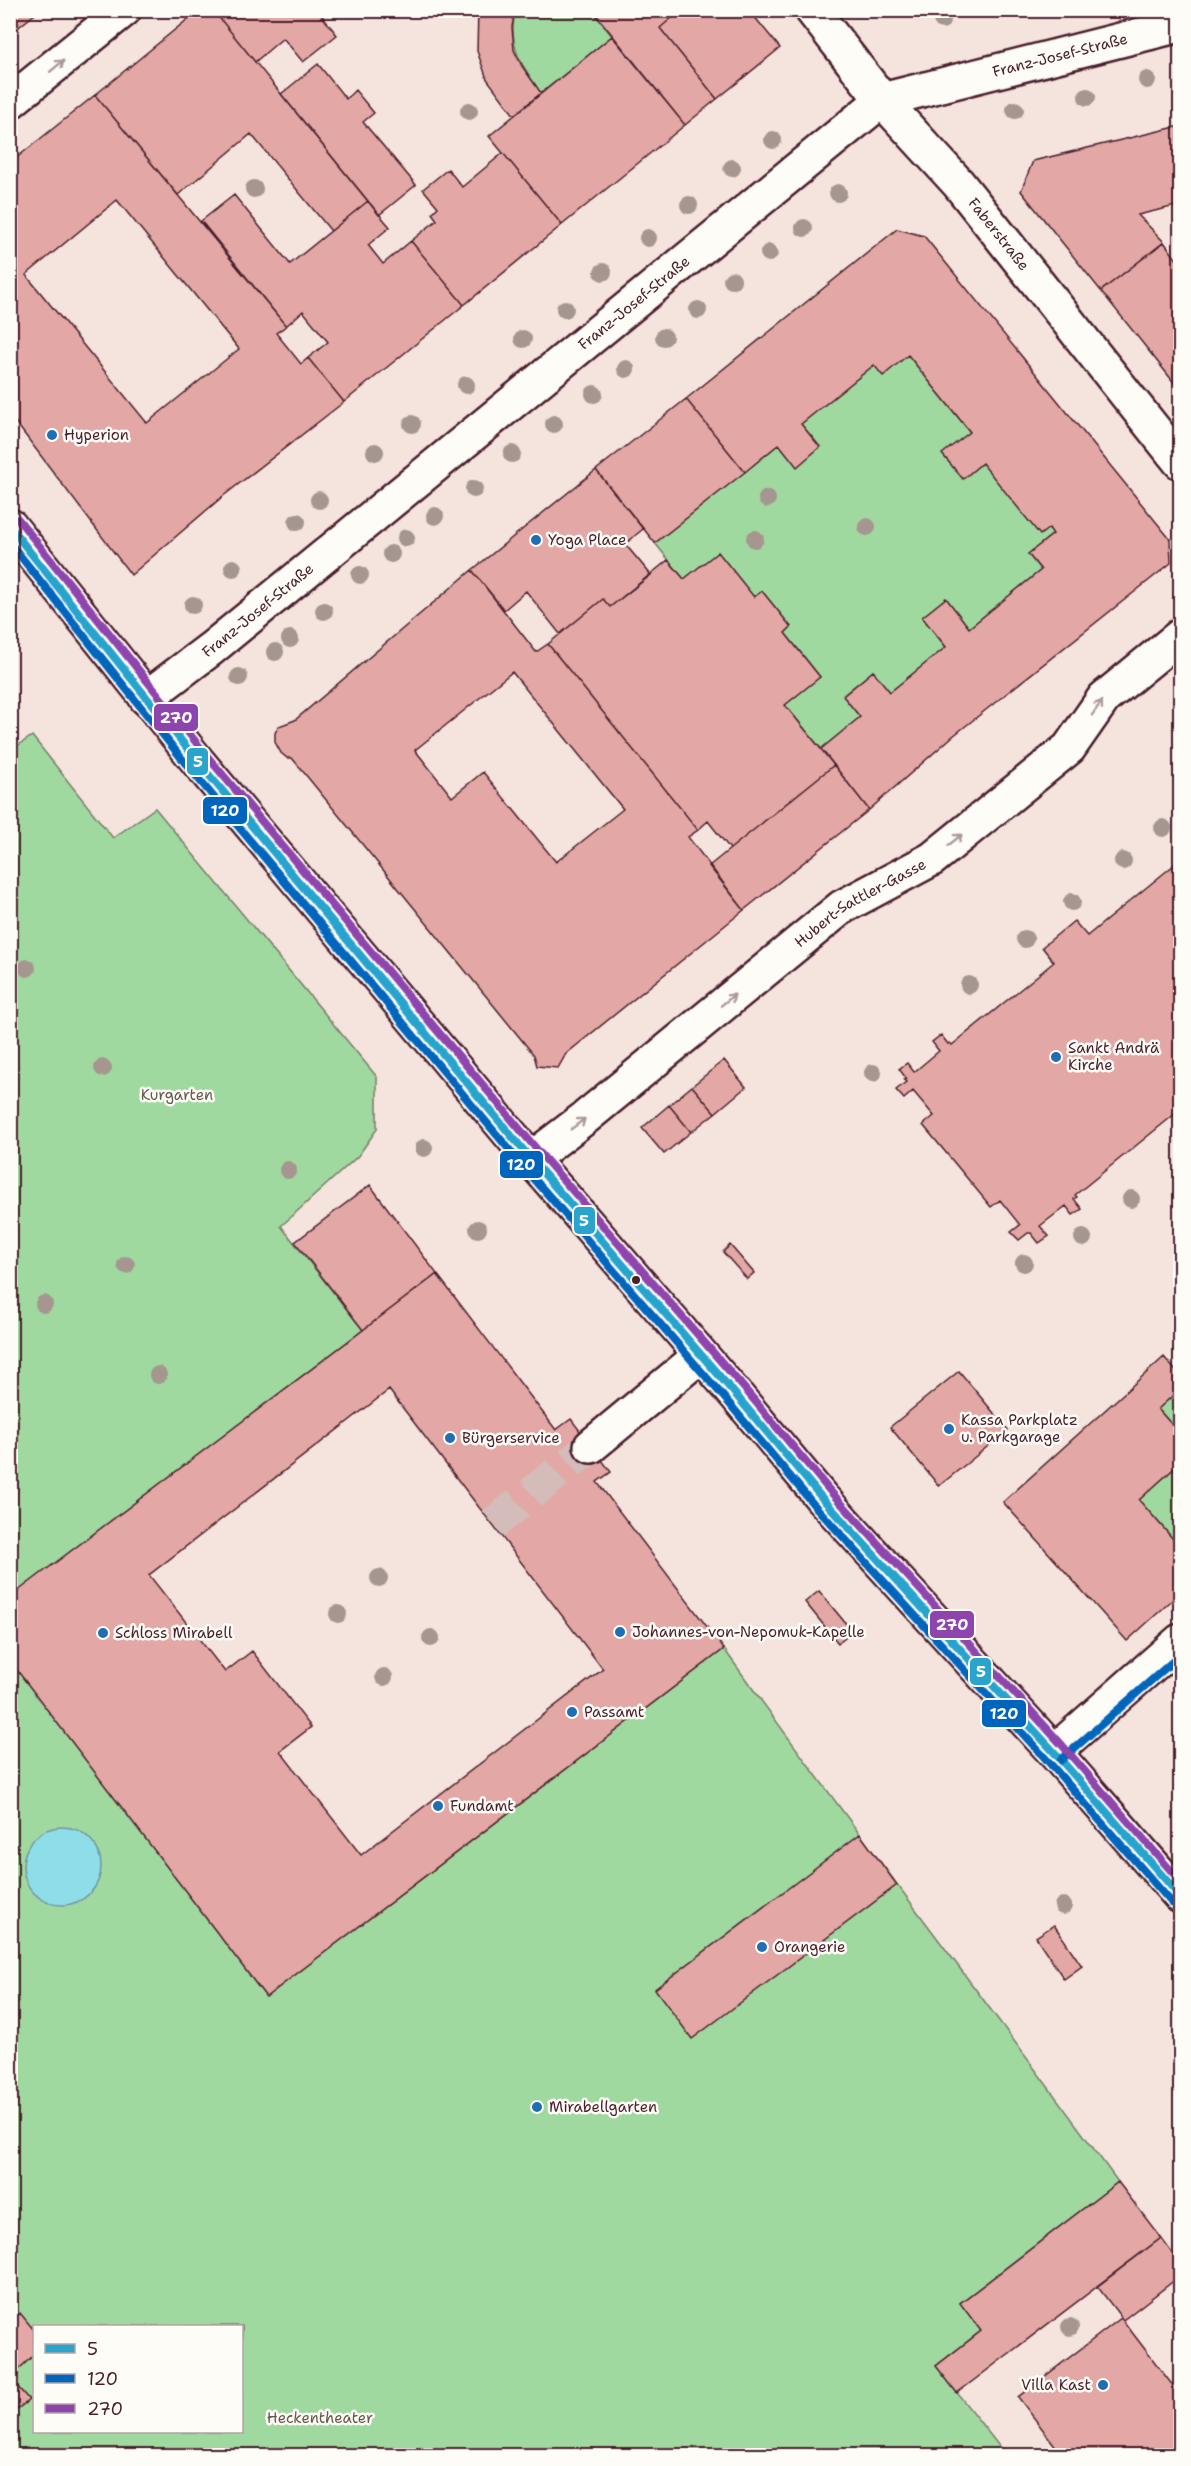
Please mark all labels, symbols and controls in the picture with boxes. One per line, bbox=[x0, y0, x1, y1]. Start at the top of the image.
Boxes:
street label: Franz-Josef-Straße bbox=[990, 29, 1130, 82]
one-way arrow bbox=[49, 59, 64, 73]
street label: Faberstraße bbox=[964, 194, 1034, 275]
street label: Franz-Josef-Straße bbox=[574, 251, 694, 354]
place label: Hyperion bbox=[64, 425, 129, 445]
marker: Hyperion bbox=[45, 428, 59, 442]
place label: Yoga Place bbox=[548, 530, 627, 550]
marker: Yoga Place bbox=[529, 533, 543, 547]
street label: Franz-Josef-Straße bbox=[198, 559, 318, 662]
one-way arrow bbox=[1091, 700, 1103, 716]
line badge: 270 bbox=[153, 703, 199, 732]
text: 270 bbox=[160, 707, 192, 728]
line badge: 5 bbox=[186, 747, 209, 776]
text: 5 bbox=[193, 751, 203, 772]
line badge: 120 bbox=[202, 796, 248, 825]
text: 120 bbox=[211, 800, 239, 821]
one-way arrow bbox=[947, 833, 963, 846]
street label: Hubert-Sattler-Gasse bbox=[790, 854, 930, 952]
one-way arrow bbox=[720, 994, 736, 1007]
place label: Sankt Andrä Kirche bbox=[1068, 1038, 1160, 1075]
marker: Sankt Andrä Kirche bbox=[1049, 1050, 1063, 1064]
park label: Kurgarten bbox=[141, 1085, 213, 1105]
one-way arrow bbox=[569, 1117, 585, 1130]
line badge: 120 bbox=[499, 1150, 544, 1179]
text: 120 bbox=[507, 1154, 535, 1175]
line badge: 5 bbox=[573, 1206, 596, 1235]
text: 5 bbox=[579, 1210, 589, 1231]
unlabelled marker bbox=[630, 1274, 642, 1286]
place label: Kassa Parkplatz u. Parkgarage bbox=[961, 1410, 1078, 1447]
marker: Kassa Parkplatz u. Parkgarage bbox=[942, 1422, 956, 1436]
place label: Bürgerservice bbox=[462, 1428, 560, 1448]
marker: Bürgerservice bbox=[443, 1431, 457, 1445]
line badge: 270 bbox=[929, 1610, 975, 1639]
text: 270 bbox=[936, 1614, 968, 1635]
place label: Johannes-von-Nepomuk-Kapelle bbox=[632, 1622, 865, 1642]
place label: Schloss Mirabell bbox=[115, 1623, 233, 1643]
marker: Johannes-von-Nepomuk-Kapelle bbox=[613, 1625, 627, 1639]
marker: Schloss Mirabell bbox=[96, 1626, 110, 1640]
line badge: 5 bbox=[969, 1657, 992, 1686]
text: 5 bbox=[976, 1661, 986, 1682]
line badge: 120 bbox=[981, 1699, 1027, 1728]
place label: Passamt bbox=[584, 1702, 644, 1722]
text: 120 bbox=[990, 1703, 1018, 1724]
marker: Passamt bbox=[565, 1705, 579, 1719]
place label: Fundamt bbox=[450, 1796, 514, 1816]
marker: Fundamt bbox=[431, 1799, 445, 1813]
place label: Orangerie bbox=[774, 1937, 846, 1957]
marker: Orangerie bbox=[755, 1940, 769, 1954]
place label: Mirabellgarten bbox=[549, 2097, 657, 2117]
marker: Mirabellgarten bbox=[530, 2100, 544, 2114]
legend bbox=[33, 2325, 243, 2433]
text: 5 bbox=[87, 2337, 98, 2361]
text: 120 bbox=[87, 2367, 118, 2391]
place label: Villa Kast bbox=[1021, 2375, 1091, 2395]
marker: Villa Kast bbox=[1096, 2378, 1110, 2392]
text: 270 bbox=[87, 2397, 123, 2421]
park label: Heckentheater bbox=[267, 2408, 373, 2428]

